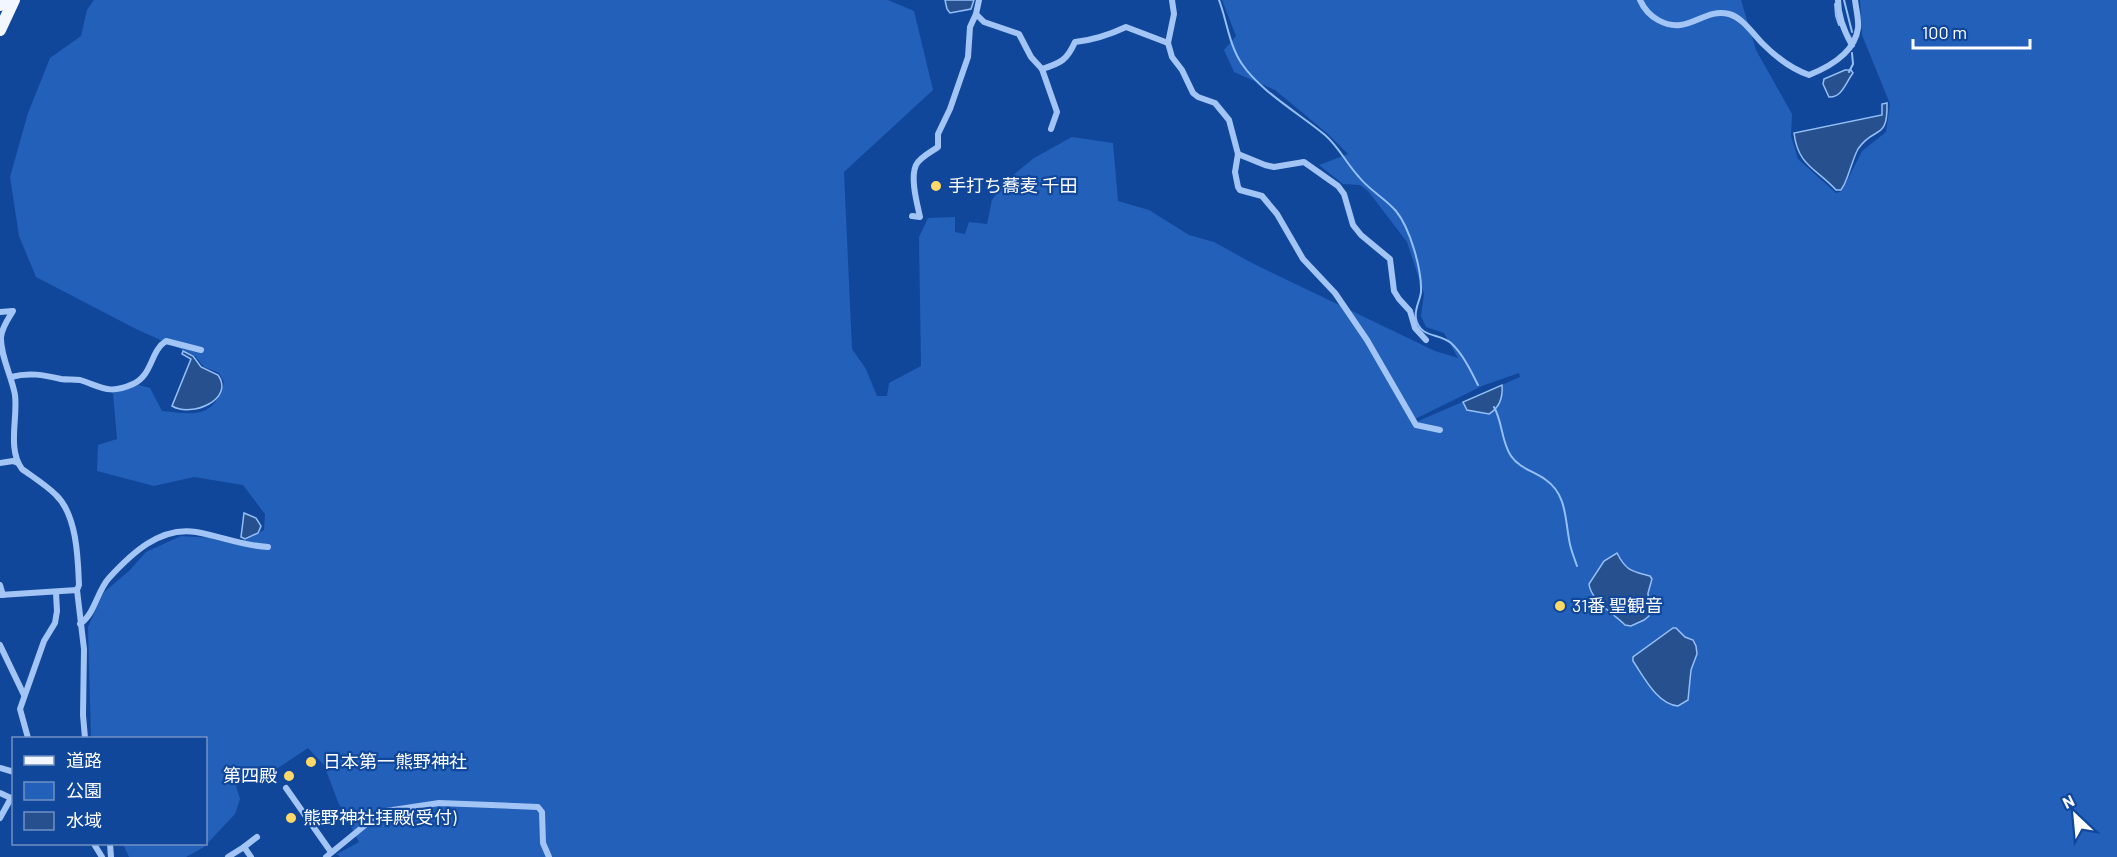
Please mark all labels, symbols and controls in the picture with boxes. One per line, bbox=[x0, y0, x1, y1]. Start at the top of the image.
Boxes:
scale bar bbox=[1913, 12, 2030, 50]
text: 100 m bbox=[1922, 21, 1967, 43]
place label: 手打ち蕎麦 千田 bbox=[948, 174, 1078, 196]
marker: 手打ち蕎麦 千田 bbox=[929, 179, 943, 193]
place label: 31番 聖観音 bbox=[1572, 594, 1663, 616]
marker: 31番 聖観音 bbox=[1553, 599, 1567, 613]
legend bbox=[12, 737, 207, 845]
text: 道路 bbox=[66, 749, 102, 771]
place label: 日本第一熊野神社 bbox=[323, 750, 467, 772]
marker: 日本第一熊野神社 bbox=[304, 755, 318, 769]
place label: 第四殿 bbox=[223, 764, 277, 786]
marker: 第四殿 bbox=[282, 769, 296, 783]
text: 公園 bbox=[66, 779, 102, 801]
north arrow bbox=[2045, 785, 2105, 845]
text: N bbox=[2059, 790, 2077, 812]
place label: 熊野神社拝殿(受付) bbox=[303, 806, 457, 828]
text: 水域 bbox=[66, 809, 102, 831]
marker: 熊野神社拝殿(受付) bbox=[284, 811, 298, 825]

